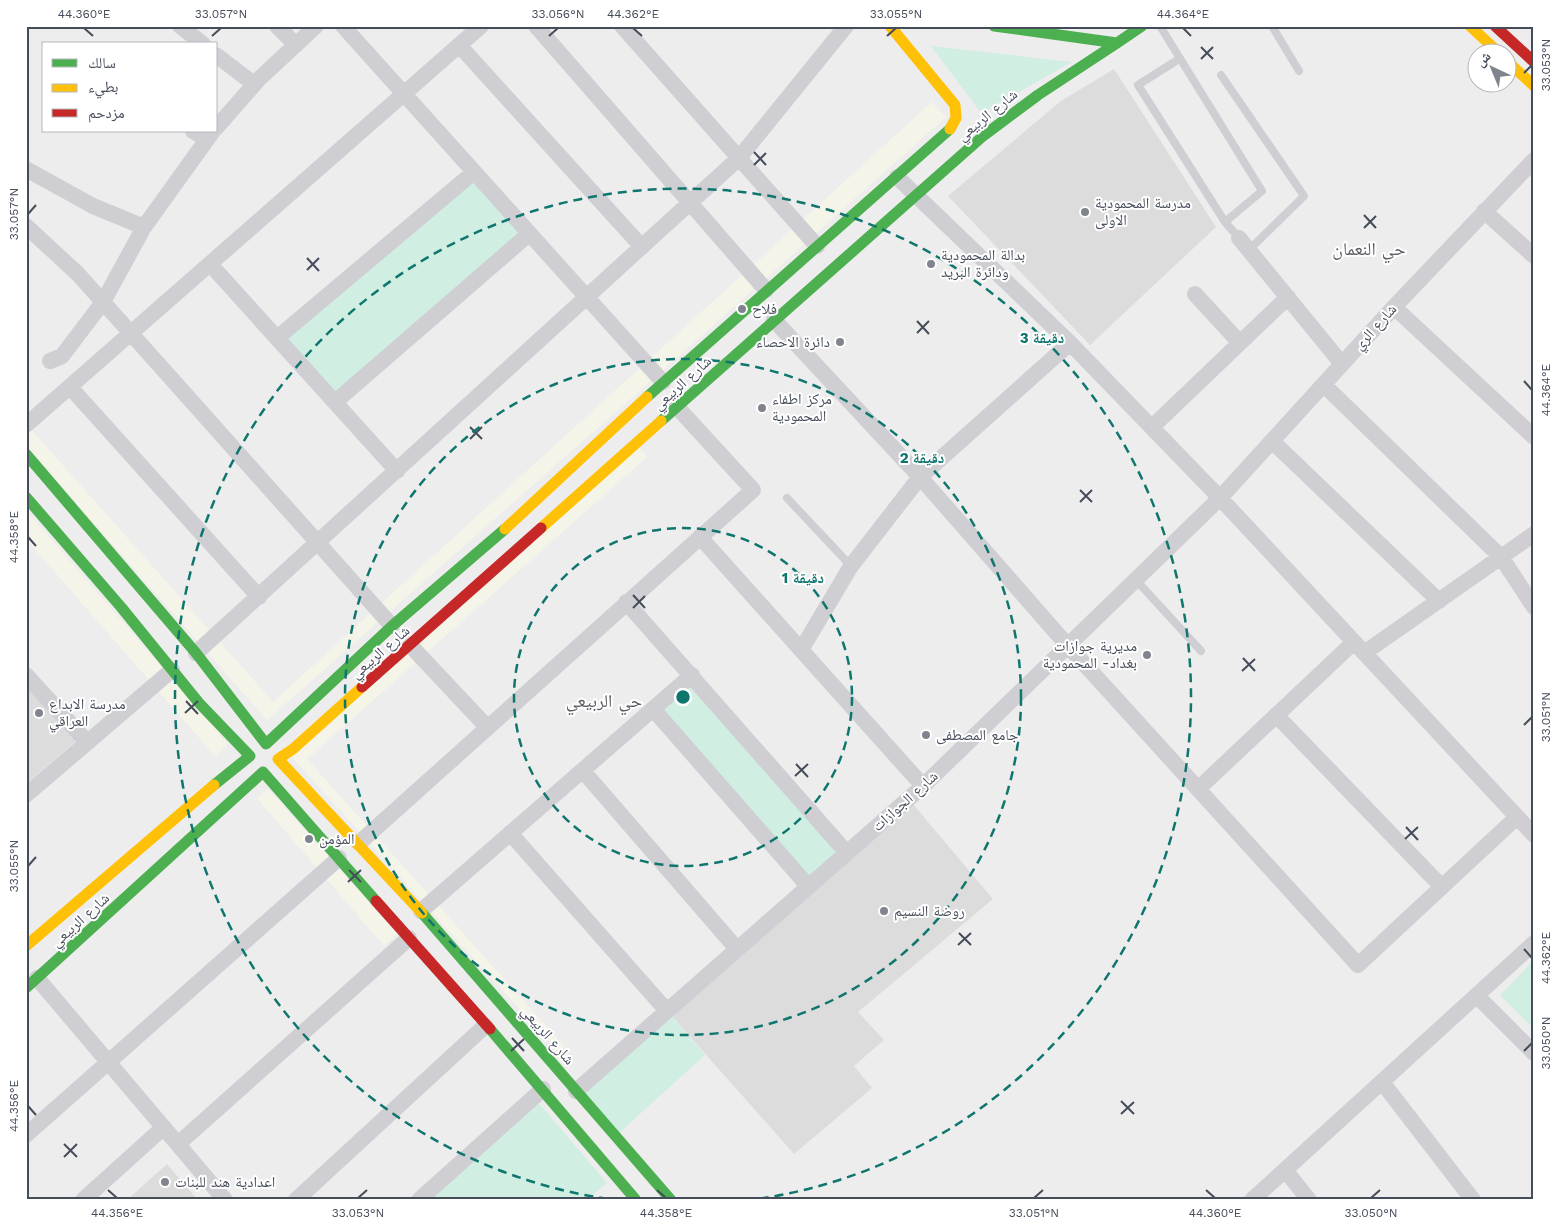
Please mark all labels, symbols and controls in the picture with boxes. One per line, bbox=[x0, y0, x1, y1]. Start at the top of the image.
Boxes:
text: 44.360°E bbox=[58, 7, 111, 21]
text: 33.057°N bbox=[195, 7, 247, 21]
text: 33.056°N bbox=[532, 7, 584, 21]
text: 44.362°E bbox=[607, 7, 659, 21]
text: 33.055°N bbox=[870, 7, 922, 21]
text: 44.364°E bbox=[1157, 7, 1210, 21]
text: 33.053°N bbox=[1539, 39, 1553, 91]
legend bbox=[42, 42, 218, 132]
north arrow bbox=[1468, 42, 1518, 92]
text: ش bbox=[1472, 48, 1495, 70]
text: سالك bbox=[88, 54, 116, 72]
text: بطيء bbox=[88, 78, 118, 99]
street label: شارع الربيعي bbox=[953, 85, 1023, 147]
text: مزدحم bbox=[88, 104, 125, 123]
text: 33.057°N bbox=[7, 188, 21, 240]
place label: مدرسة المحمودية الاولى bbox=[1095, 194, 1191, 230]
marker: مدرسة المحمودية الاولى bbox=[1079, 206, 1091, 218]
district label: حي النعمان bbox=[1332, 238, 1406, 264]
place label: بدالة المحمودية ودائرة البريد bbox=[941, 246, 1025, 281]
marker: بدالة المحمودية ودائرة البريد bbox=[925, 258, 937, 270]
place label: فلاح bbox=[752, 300, 777, 319]
street label: شارع الري bbox=[1350, 300, 1402, 356]
marker: فلاح bbox=[736, 303, 748, 315]
text: 3 دقيقة bbox=[1020, 329, 1064, 347]
place label: دائرة الاحصاء bbox=[756, 333, 830, 351]
marker: دائرة الاحصاء bbox=[834, 336, 846, 348]
street label: شارع الربيعي bbox=[649, 352, 717, 416]
text: 44.364°E bbox=[1539, 363, 1553, 416]
place label: مركز اطفاء المحمودية bbox=[772, 390, 832, 425]
marker: مركز اطفاء المحمودية bbox=[756, 402, 768, 414]
text: 2 دقيقة bbox=[900, 449, 944, 467]
text: 44.358°E bbox=[7, 511, 21, 563]
text: 1 دقيقة bbox=[782, 569, 824, 587]
street label: شارع الربيعي bbox=[347, 621, 415, 685]
place label: مديرية جوازات بغداد- المحمودية bbox=[1043, 637, 1137, 672]
marker: مديرية جوازات بغداد- المحمودية bbox=[1141, 649, 1153, 661]
centre of rings bbox=[674, 688, 692, 706]
district label: حي الربيعي bbox=[566, 690, 642, 716]
text: 33.051°N bbox=[1539, 692, 1553, 742]
place label: مدرسة الابداع العراقي bbox=[49, 695, 126, 733]
marker: مدرسة الابداع العراقي bbox=[33, 707, 45, 719]
place label: جامع المصطفى bbox=[936, 726, 1019, 745]
marker: جامع المصطفى bbox=[920, 729, 932, 741]
street label: شارع الجوازات bbox=[869, 767, 942, 836]
place label: المؤمن bbox=[319, 830, 355, 849]
marker: المؤمن bbox=[303, 833, 315, 845]
text: 33.055°N bbox=[7, 840, 21, 892]
street label: شارع الربيعي bbox=[47, 889, 115, 953]
place label: روضة النسيم bbox=[894, 902, 965, 921]
marker: روضة النسيم bbox=[878, 905, 890, 917]
text: 44.362°E bbox=[1539, 932, 1553, 984]
street label: شارع الربيعي bbox=[515, 1002, 579, 1070]
text: 33.050°N bbox=[1539, 1016, 1553, 1070]
text: 44.356°E bbox=[7, 1080, 21, 1132]
place label: اعدادية هند للبنات bbox=[175, 1173, 275, 1191]
marker: اعدادية هند للبنات bbox=[159, 1176, 171, 1188]
text: 44.356°E bbox=[91, 1206, 143, 1220]
text: 33.053°N bbox=[332, 1206, 384, 1220]
text: 44.358°E bbox=[640, 1206, 692, 1220]
text: 33.051°N bbox=[1009, 1206, 1059, 1220]
text: 44.360°E bbox=[1189, 1206, 1242, 1220]
text: 33.050°N bbox=[1344, 1206, 1398, 1220]

